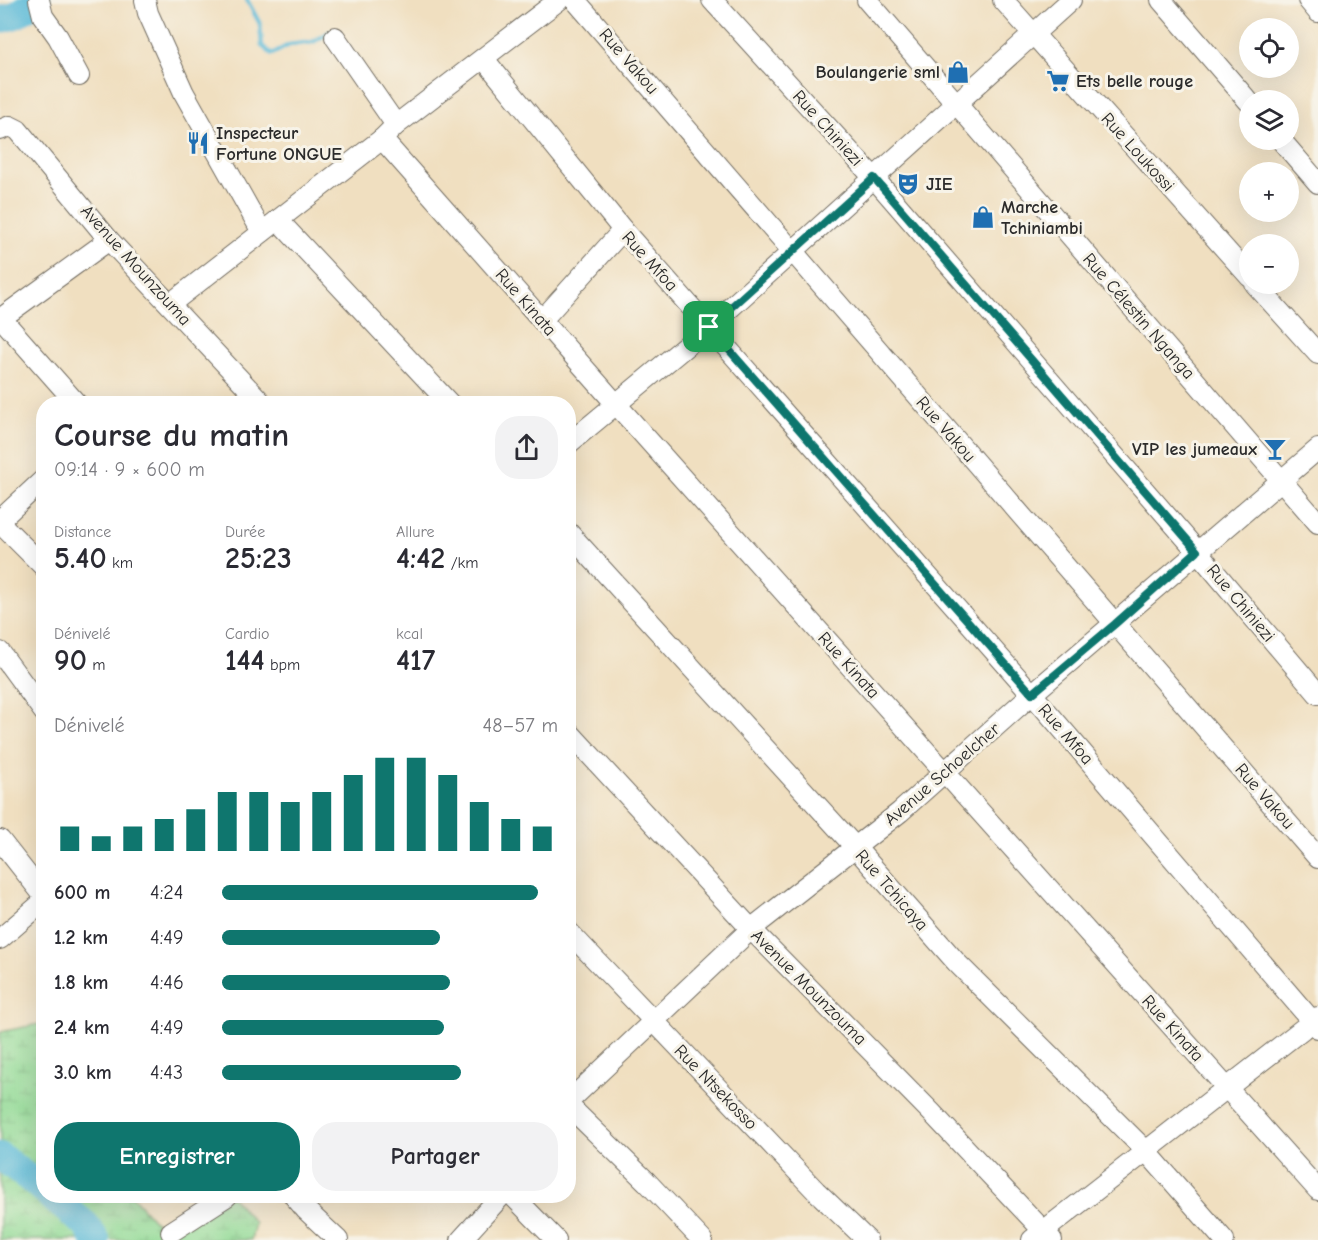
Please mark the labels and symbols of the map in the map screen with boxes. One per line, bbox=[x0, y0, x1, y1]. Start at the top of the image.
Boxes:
street label: Rue Vakou bbox=[594, 24, 663, 98]
shop icon: Boulangerie sml bbox=[945, 59, 971, 85]
place label: Boulangerie sml bbox=[815, 62, 940, 83]
supermarket icon: Ets belle rouge bbox=[1045, 68, 1071, 94]
place label: Ets belle rouge bbox=[1076, 71, 1193, 92]
street label: Rue Chiniezi bbox=[788, 86, 867, 171]
street label: Rue Loukossi bbox=[1097, 108, 1179, 196]
place label: Inspecteur Fortune ONGUE bbox=[216, 123, 342, 165]
restaurant icon: Inspecteur Fortune ONGUE bbox=[185, 130, 211, 156]
theatre icon: JIE bbox=[895, 171, 921, 197]
place label: JIE bbox=[926, 174, 953, 195]
place label: Marche Tchiniambi bbox=[1001, 197, 1083, 239]
street label: Avenue Mounzouma bbox=[76, 201, 195, 330]
shop icon: Marche Tchiniambi bbox=[970, 204, 996, 230]
street label: Rue Mfoa bbox=[617, 227, 682, 296]
street label: Rue Célestin Nganga bbox=[1078, 249, 1199, 384]
street label: Rue Kinata bbox=[491, 264, 561, 340]
pin bbox=[683, 301, 734, 352]
street label: Rue Vakou bbox=[911, 392, 980, 466]
bar icon: VIP les jumeaux bbox=[1262, 436, 1288, 462]
place label: VIP les jumeaux bbox=[1132, 439, 1257, 460]
street label: Rue Chiniezi bbox=[1202, 560, 1279, 646]
street label: Rue Kinata bbox=[813, 628, 884, 703]
street label: Rue Mfoa bbox=[1034, 700, 1098, 769]
street label: Avenue Schoelcher bbox=[880, 718, 1005, 830]
street label: Rue Vakou bbox=[1230, 759, 1299, 833]
street label: Rue Tchicaya bbox=[851, 846, 932, 935]
street label: Avenue Mounzouma bbox=[746, 925, 871, 1050]
street label: Rue Kinata bbox=[1137, 991, 1208, 1066]
street label: Rue Ntsekosso bbox=[670, 1040, 762, 1134]

